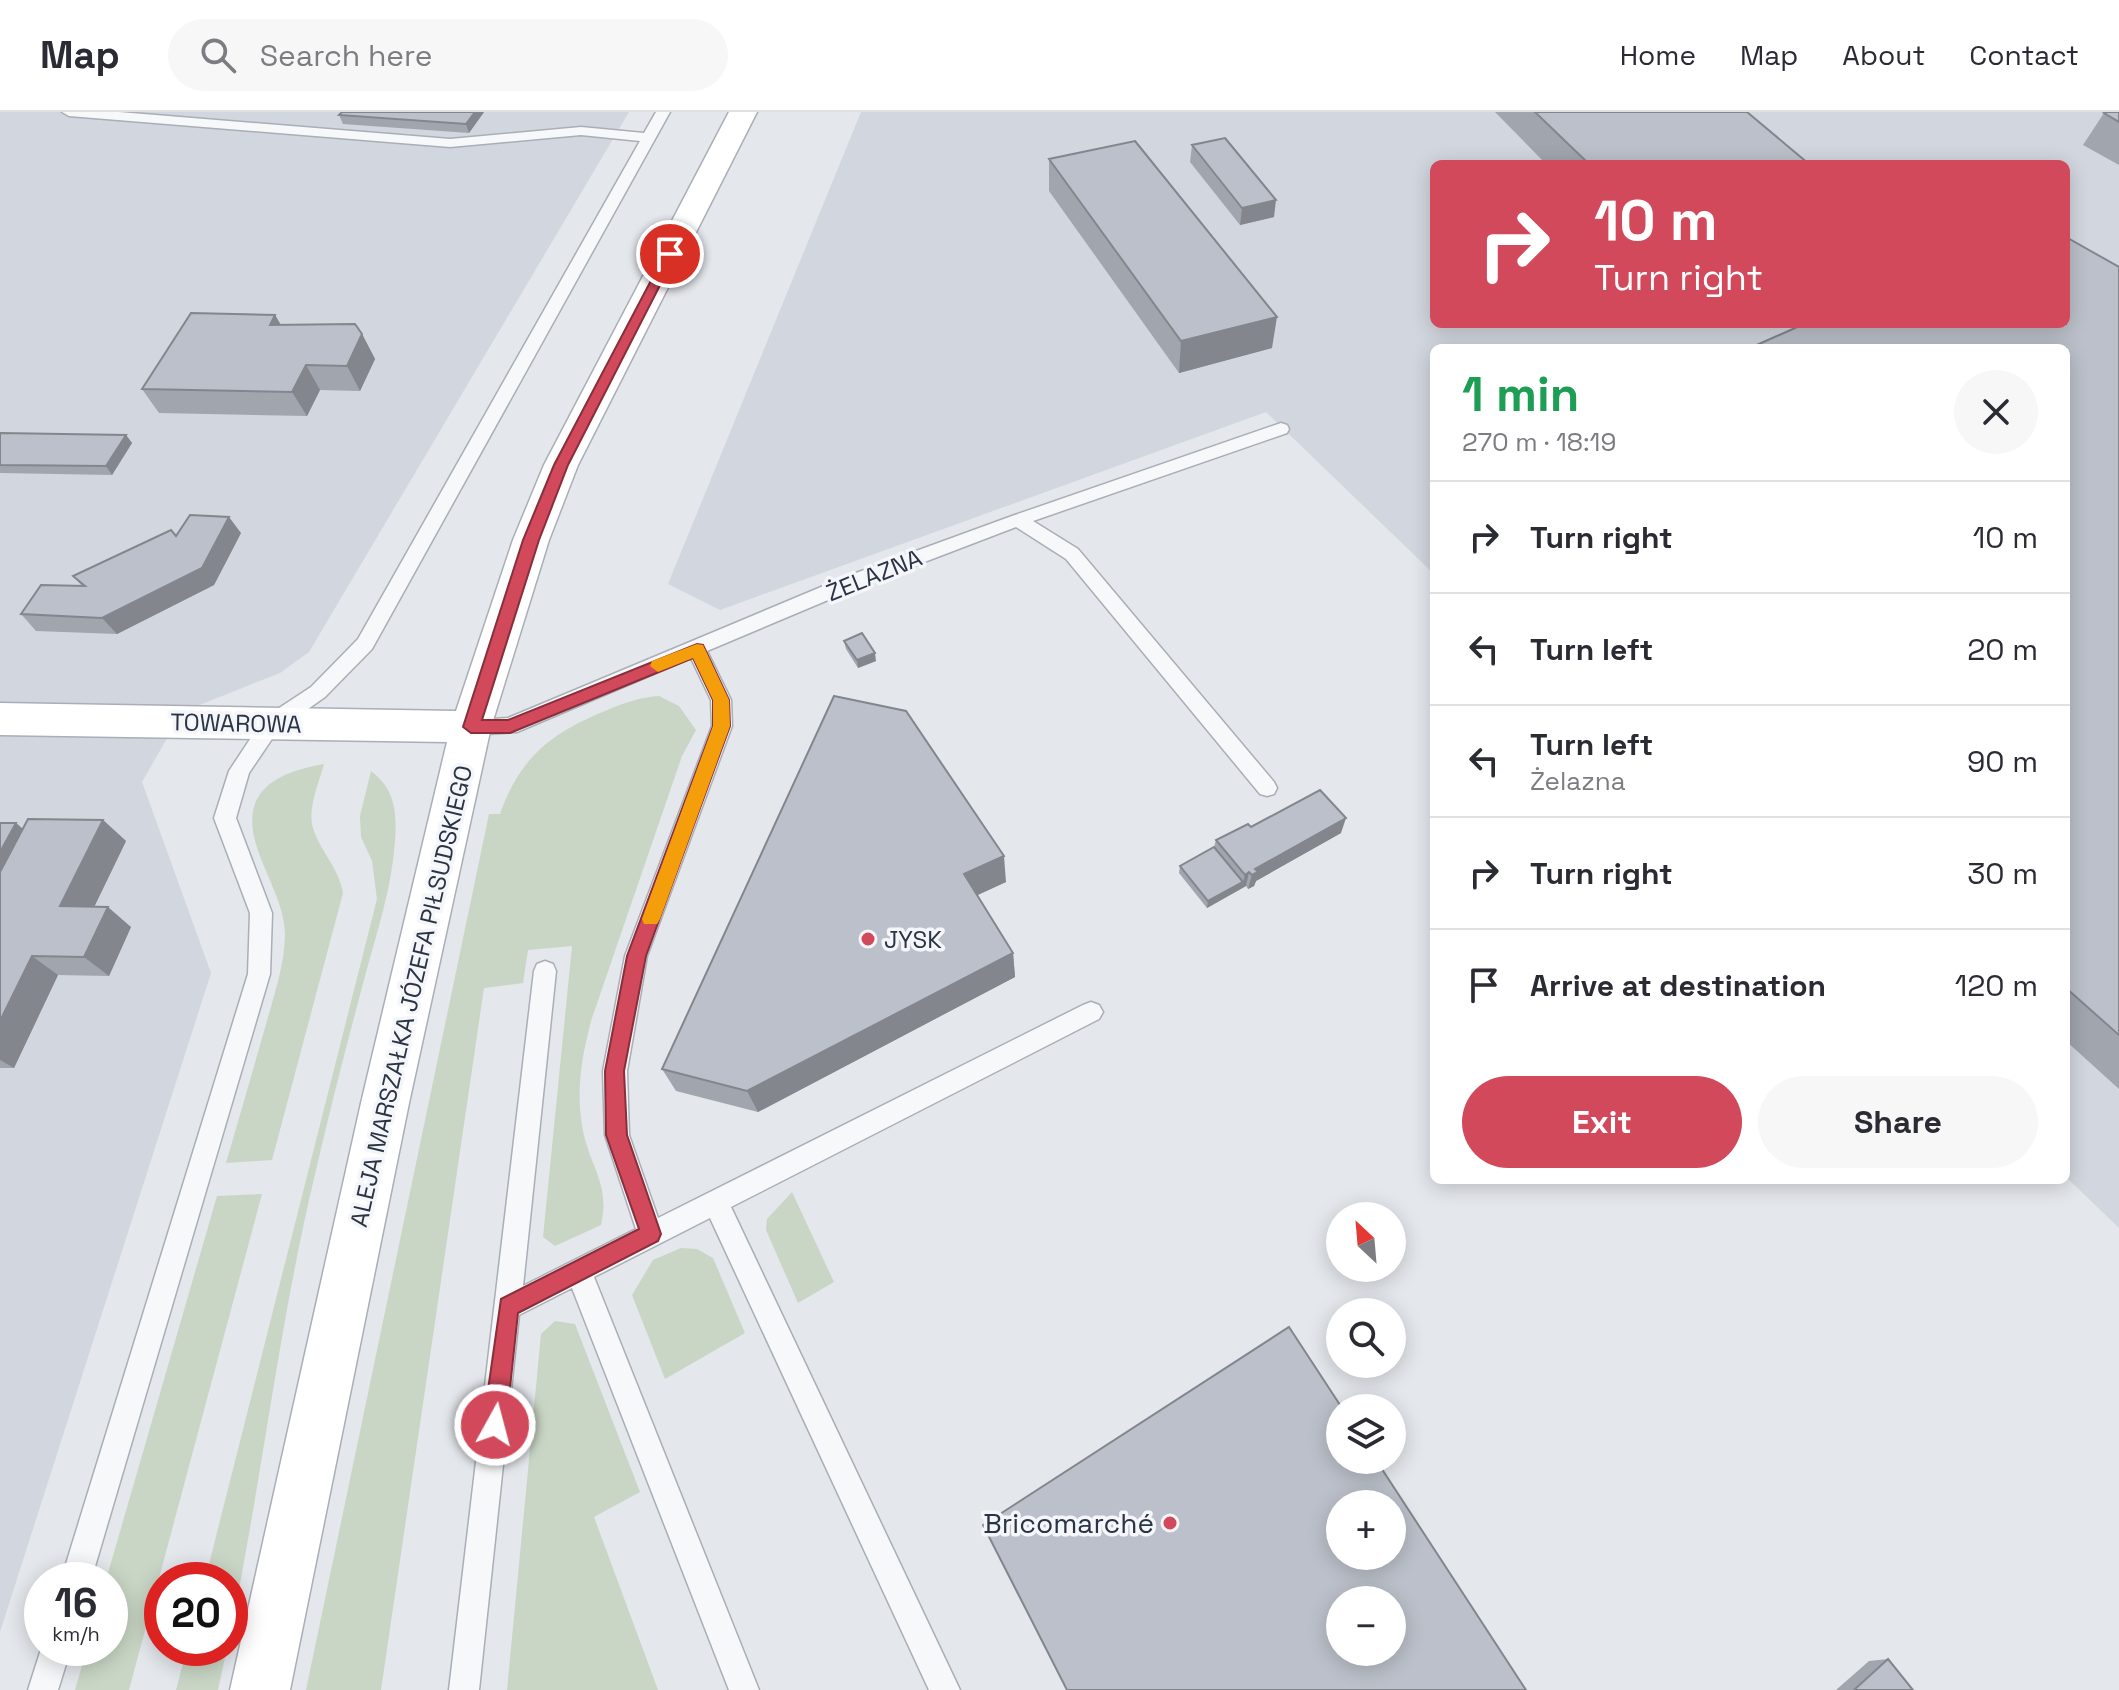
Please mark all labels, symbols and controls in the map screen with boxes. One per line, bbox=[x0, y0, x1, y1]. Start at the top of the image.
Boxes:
search box bbox=[168, 19, 728, 91]
text: Map bbox=[40, 31, 120, 79]
icon: search bbox=[196, 33, 240, 77]
text: Search here bbox=[260, 36, 433, 75]
text: Home bbox=[1620, 37, 1696, 73]
text: Map bbox=[1740, 37, 1798, 73]
text: About bbox=[1842, 37, 1925, 73]
text: Contact bbox=[1969, 37, 2079, 73]
text: 10 m bbox=[1594, 185, 1718, 256]
icon: right bbox=[1462, 192, 1566, 296]
pin bbox=[636, 220, 704, 288]
icon: arrive bbox=[648, 232, 692, 276]
text: Turn right bbox=[1594, 255, 1763, 301]
text: 1 min bbox=[1462, 364, 1579, 425]
button: close bbox=[1954, 370, 2038, 454]
text: 270 m · 18:19 bbox=[1462, 425, 1616, 459]
icon: right bbox=[1462, 515, 1506, 559]
text: Turn right bbox=[1530, 518, 1673, 557]
text: 10 m bbox=[1973, 518, 2038, 557]
street label: ŻELAZNA bbox=[822, 542, 926, 608]
icon: left bbox=[1462, 627, 1506, 671]
text: Turn left bbox=[1530, 630, 1653, 669]
text: 20 m bbox=[1967, 630, 2038, 669]
street label: TOWAROWA bbox=[170, 706, 302, 740]
text: Turn left bbox=[1530, 725, 1653, 764]
icon: left bbox=[1462, 739, 1506, 783]
text: 90 m bbox=[1967, 742, 2038, 781]
street label: ALEJA MARSZAŁKA JÓZEFA PIŁSUDSKIEGO bbox=[343, 762, 479, 1230]
text: Żelazna bbox=[1530, 764, 1626, 798]
icon: right bbox=[1462, 851, 1506, 895]
text: Turn right bbox=[1530, 854, 1673, 893]
text: 30 m bbox=[1967, 854, 2038, 893]
place label: JYSK bbox=[884, 924, 942, 955]
marker: JYSK bbox=[859, 930, 877, 948]
icon: arrive bbox=[1462, 963, 1506, 1007]
text: Arrive at destination bbox=[1530, 966, 1826, 1005]
text: 120 m bbox=[1955, 966, 2038, 1005]
button: Exit bbox=[1462, 1076, 1742, 1168]
button: Share bbox=[1758, 1076, 2038, 1168]
north arrow bbox=[1326, 1202, 1406, 1282]
map controls bbox=[1326, 1202, 1406, 1666]
button: search bbox=[1326, 1298, 1406, 1378]
position arrow bbox=[453, 1383, 537, 1467]
button: layers bbox=[1326, 1394, 1406, 1474]
button: + bbox=[1326, 1490, 1406, 1570]
place label: Bricomarché bbox=[983, 1505, 1154, 1541]
marker: Bricomarché bbox=[1161, 1514, 1179, 1532]
speed limit sign: 20 bbox=[144, 1562, 248, 1666]
text: 16 bbox=[55, 1578, 97, 1629]
button: − bbox=[1326, 1586, 1406, 1666]
text: km/h bbox=[52, 1621, 100, 1647]

